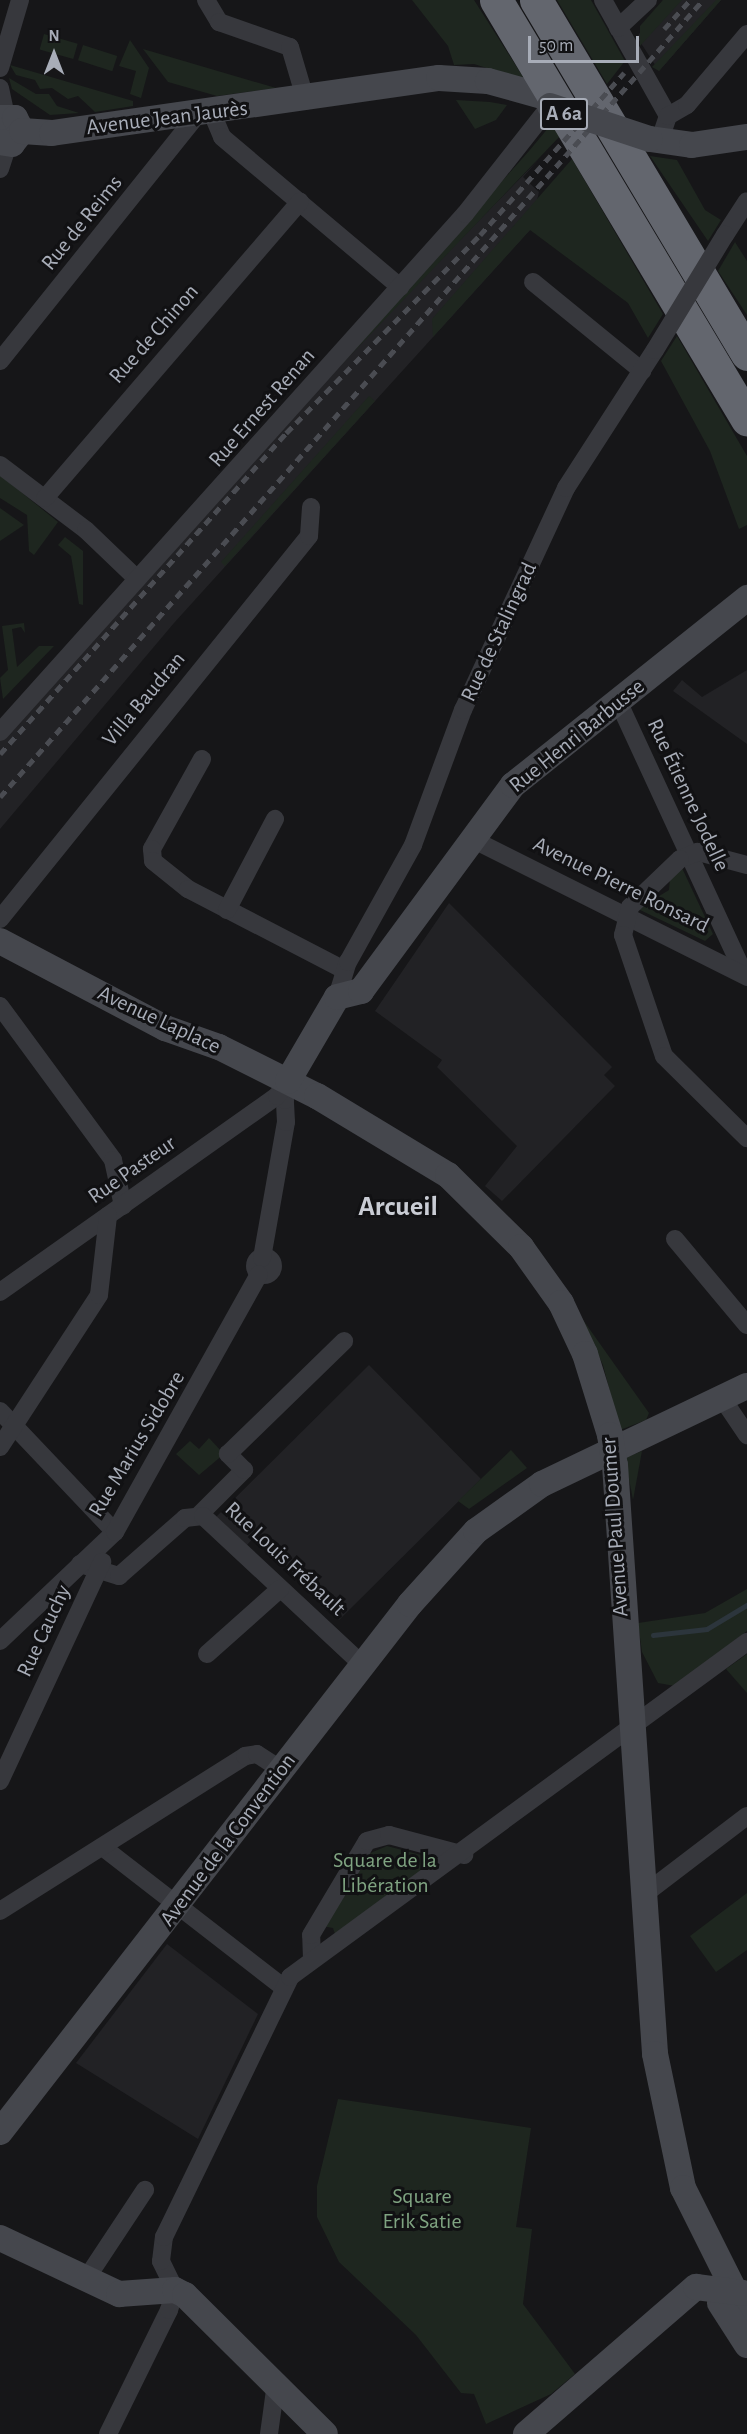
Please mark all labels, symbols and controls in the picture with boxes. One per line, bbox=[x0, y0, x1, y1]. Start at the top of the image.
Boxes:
north arrow bbox=[24, 24, 84, 84]
scale bar bbox=[531, 24, 642, 62]
text: N bbox=[48, 28, 60, 44]
text: 50 m bbox=[539, 37, 573, 55]
street label: Avenue Jean Jaurès bbox=[85, 95, 249, 141]
road number: A 6a bbox=[538, 96, 590, 132]
street label: Rue de Reims bbox=[36, 170, 128, 276]
street label: Rue de Chinon bbox=[104, 279, 204, 389]
street label: Rue Ernest Renan bbox=[203, 343, 321, 473]
street label: Rue de Stalingrad bbox=[455, 558, 543, 706]
street label: Villa Baudran bbox=[97, 646, 191, 752]
street label: Rue Henri Barbusse bbox=[504, 673, 650, 799]
street label: Rue Étienne Jodelle bbox=[641, 714, 735, 876]
street label: Avenue Pierre Ronsard bbox=[529, 831, 713, 939]
street label: Avenue Laplace bbox=[93, 980, 225, 1060]
street label: Rue Pasteur bbox=[83, 1130, 181, 1210]
district label: Arcueil bbox=[358, 1190, 438, 1224]
street label: Rue Marius Sidobre bbox=[83, 1366, 191, 1522]
street label: Avenue Paul Doumer bbox=[596, 1436, 634, 1618]
street label: Rue Louis Frébault bbox=[219, 1496, 351, 1622]
street label: Rue Cauchy bbox=[11, 1581, 77, 1681]
street label: Avenue de la Convention bbox=[154, 1748, 302, 1932]
park label: Square de la Libération bbox=[333, 1847, 437, 1898]
park label: Square Erik Satie bbox=[382, 2183, 462, 2234]

